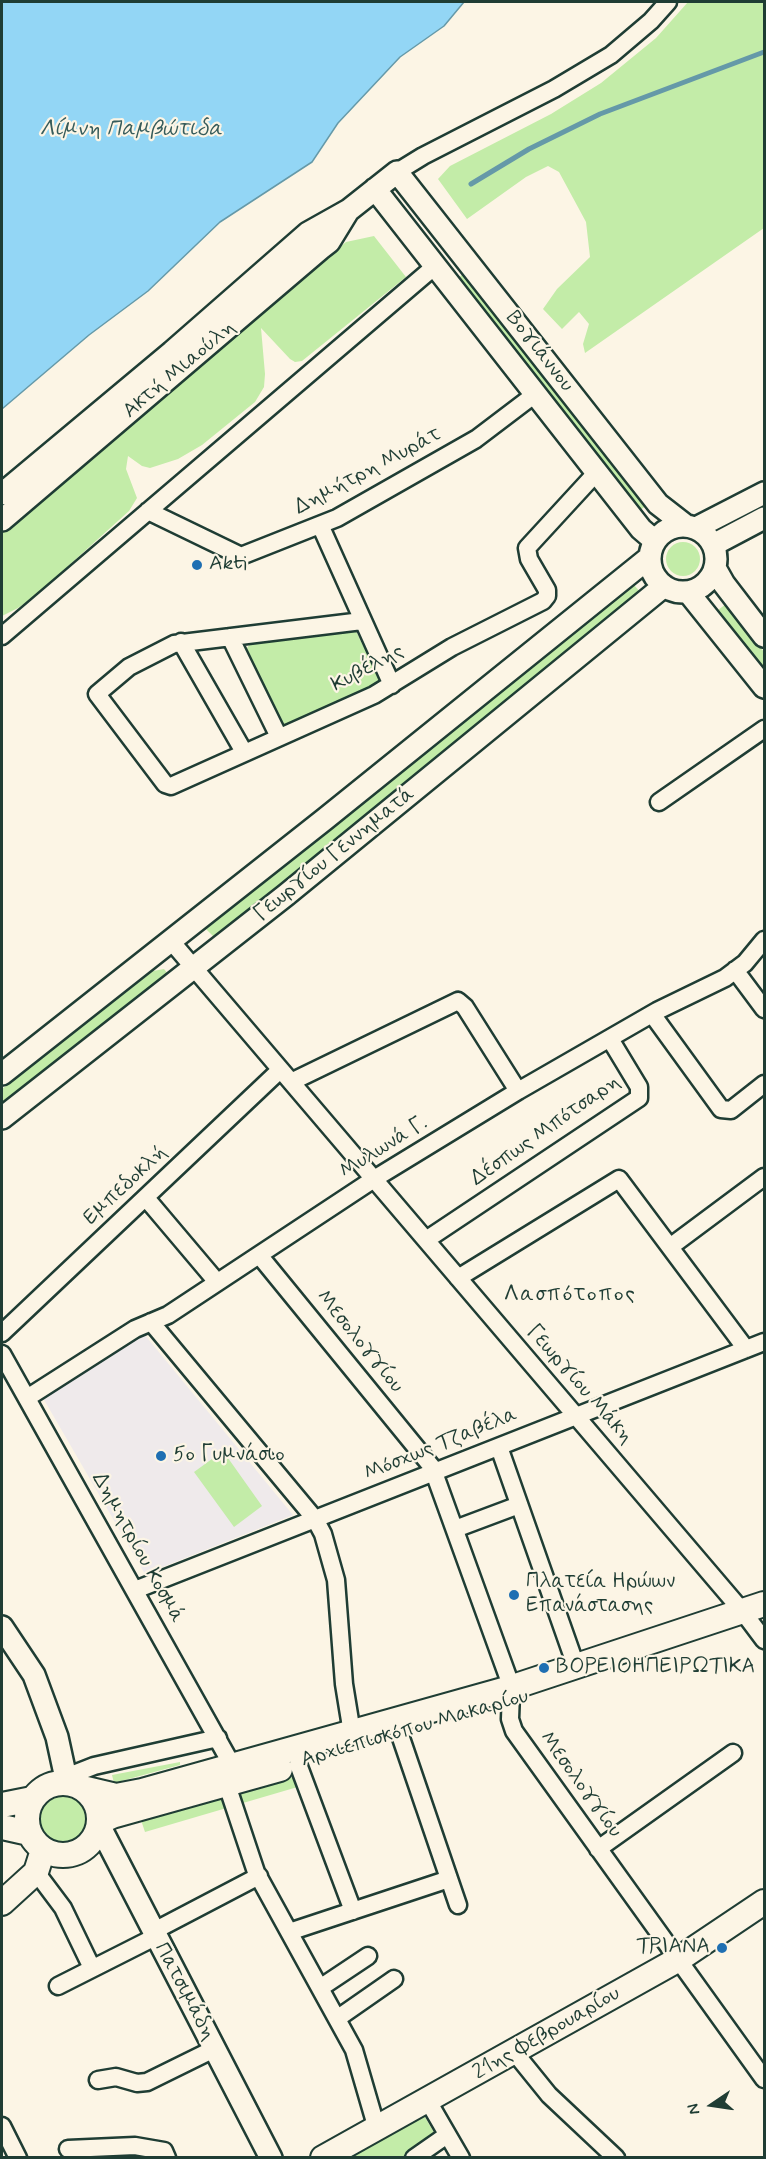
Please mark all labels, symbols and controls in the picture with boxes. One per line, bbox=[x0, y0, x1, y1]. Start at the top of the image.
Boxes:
water label: Λίμνη Παμβώτιδα bbox=[40, 117, 222, 143]
street label: Βογιάννου bbox=[500, 307, 578, 397]
street label: Ακτή Μιαούλη bbox=[119, 316, 241, 424]
street label: Δημήτρη Μυράτ bbox=[290, 423, 446, 521]
place label: Akti bbox=[209, 552, 247, 578]
marker: Akti bbox=[190, 558, 204, 572]
street label: Κυβέλης bbox=[328, 640, 408, 698]
street label: Γεωργίου Γεννηματά bbox=[250, 782, 420, 928]
street label: Δέσπως Μπότσαρη bbox=[466, 1070, 626, 1192]
street label: Μυλωνά Γ. bbox=[336, 1111, 432, 1185]
street label: Εμπεδοκλή bbox=[79, 1141, 173, 1231]
district label: Λασπότοπος bbox=[504, 1282, 636, 1308]
street label: Μεσολογγίου bbox=[310, 1286, 408, 1398]
street label: Γεωργίου Μάκη bbox=[520, 1320, 638, 1450]
street label: Μόσχως Τζαβέλα bbox=[361, 1403, 521, 1487]
place label: 5ο Γυμνάσιο bbox=[173, 1443, 285, 1469]
marker: 5ο Γυμνάσιο bbox=[154, 1449, 168, 1463]
street label: Δημητρίου Κοσμά bbox=[85, 1469, 189, 1627]
place label: Πλατεία Ηρώων Επανάστασης bbox=[526, 1570, 675, 1620]
marker: Πλατεία Ηρώων Επανάστασης bbox=[507, 1588, 521, 1602]
place label: ΒΟΡΕΙΟΗΠΕΙΡΩΤΙΚΑ bbox=[556, 1655, 755, 1681]
marker: ΒΟΡΕΙΟΗΠΕΙΡΩΤΙΚΑ bbox=[537, 1661, 551, 1675]
street label: Αρχιεπισκόπου Μακαρίου bbox=[298, 1684, 532, 1774]
street label: Μεσολογγίου bbox=[533, 1727, 627, 1843]
place label: ΤΡΙΑΝΑ bbox=[637, 1935, 710, 1961]
street label: Πατσιμάδη bbox=[148, 1939, 220, 2045]
marker: ΤΡΙΑΝΑ bbox=[715, 1941, 729, 1955]
street label: 21ης Φεβρουαρίου bbox=[469, 1982, 625, 2086]
north arrow bbox=[682, 2075, 742, 2135]
text: N bbox=[683, 2102, 705, 2117]

